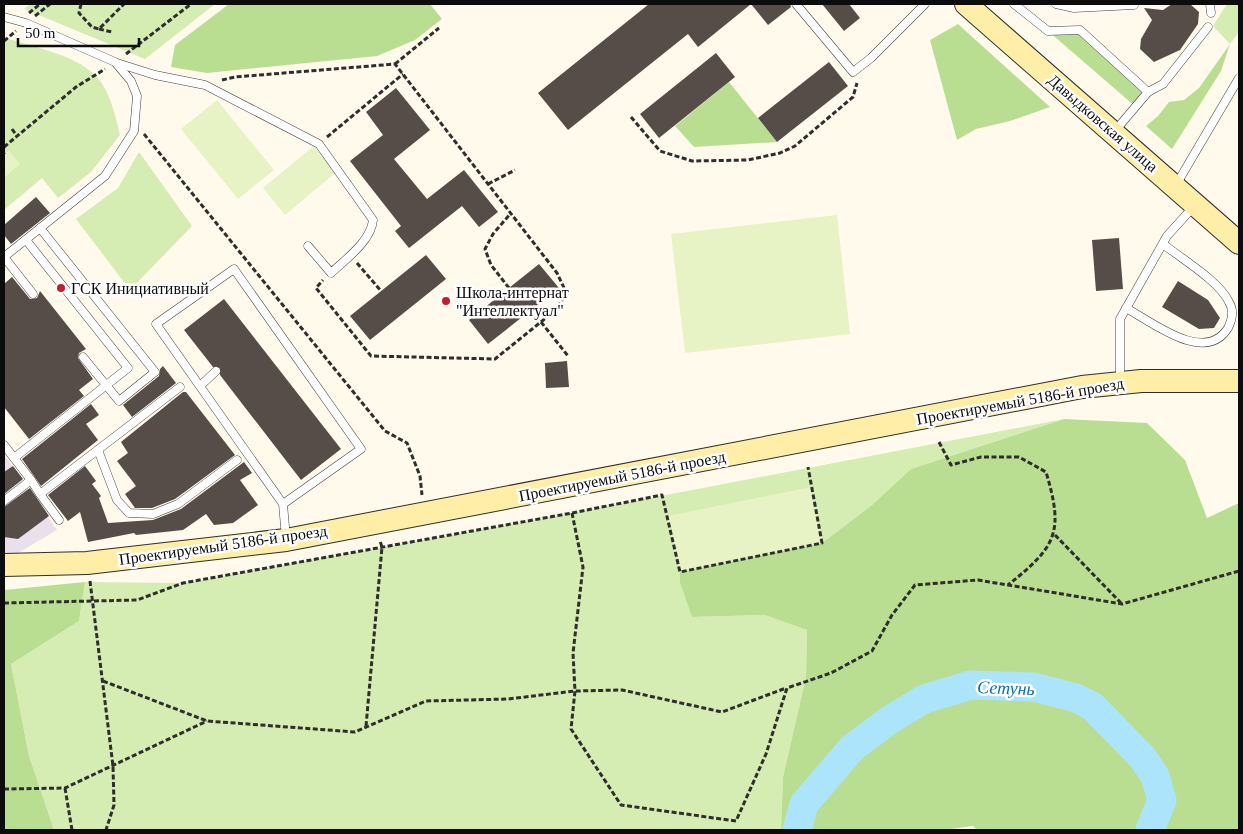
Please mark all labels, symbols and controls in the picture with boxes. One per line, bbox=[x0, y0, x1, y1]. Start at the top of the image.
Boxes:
scale bar bbox=[18, 15, 139, 47]
text: 50 m bbox=[25, 25, 56, 41]
street label: Давыдковская улица bbox=[1044, 71, 1161, 176]
place label: ГСК Инициативный bbox=[71, 280, 209, 298]
marker: ГСК Инициативный bbox=[55, 282, 67, 294]
place label: Школа-интернат "Интеллектуал" bbox=[456, 284, 569, 320]
marker: Школа-интернат "Интеллектуал" bbox=[440, 295, 452, 307]
street label: Проектируемый 5186-й проезд bbox=[915, 374, 1125, 429]
street label: Проектируемый 5186-й проезд bbox=[517, 448, 727, 505]
street label: Проектируемый 5186-й проезд bbox=[118, 522, 328, 569]
water label: Сетунь bbox=[977, 677, 1035, 699]

